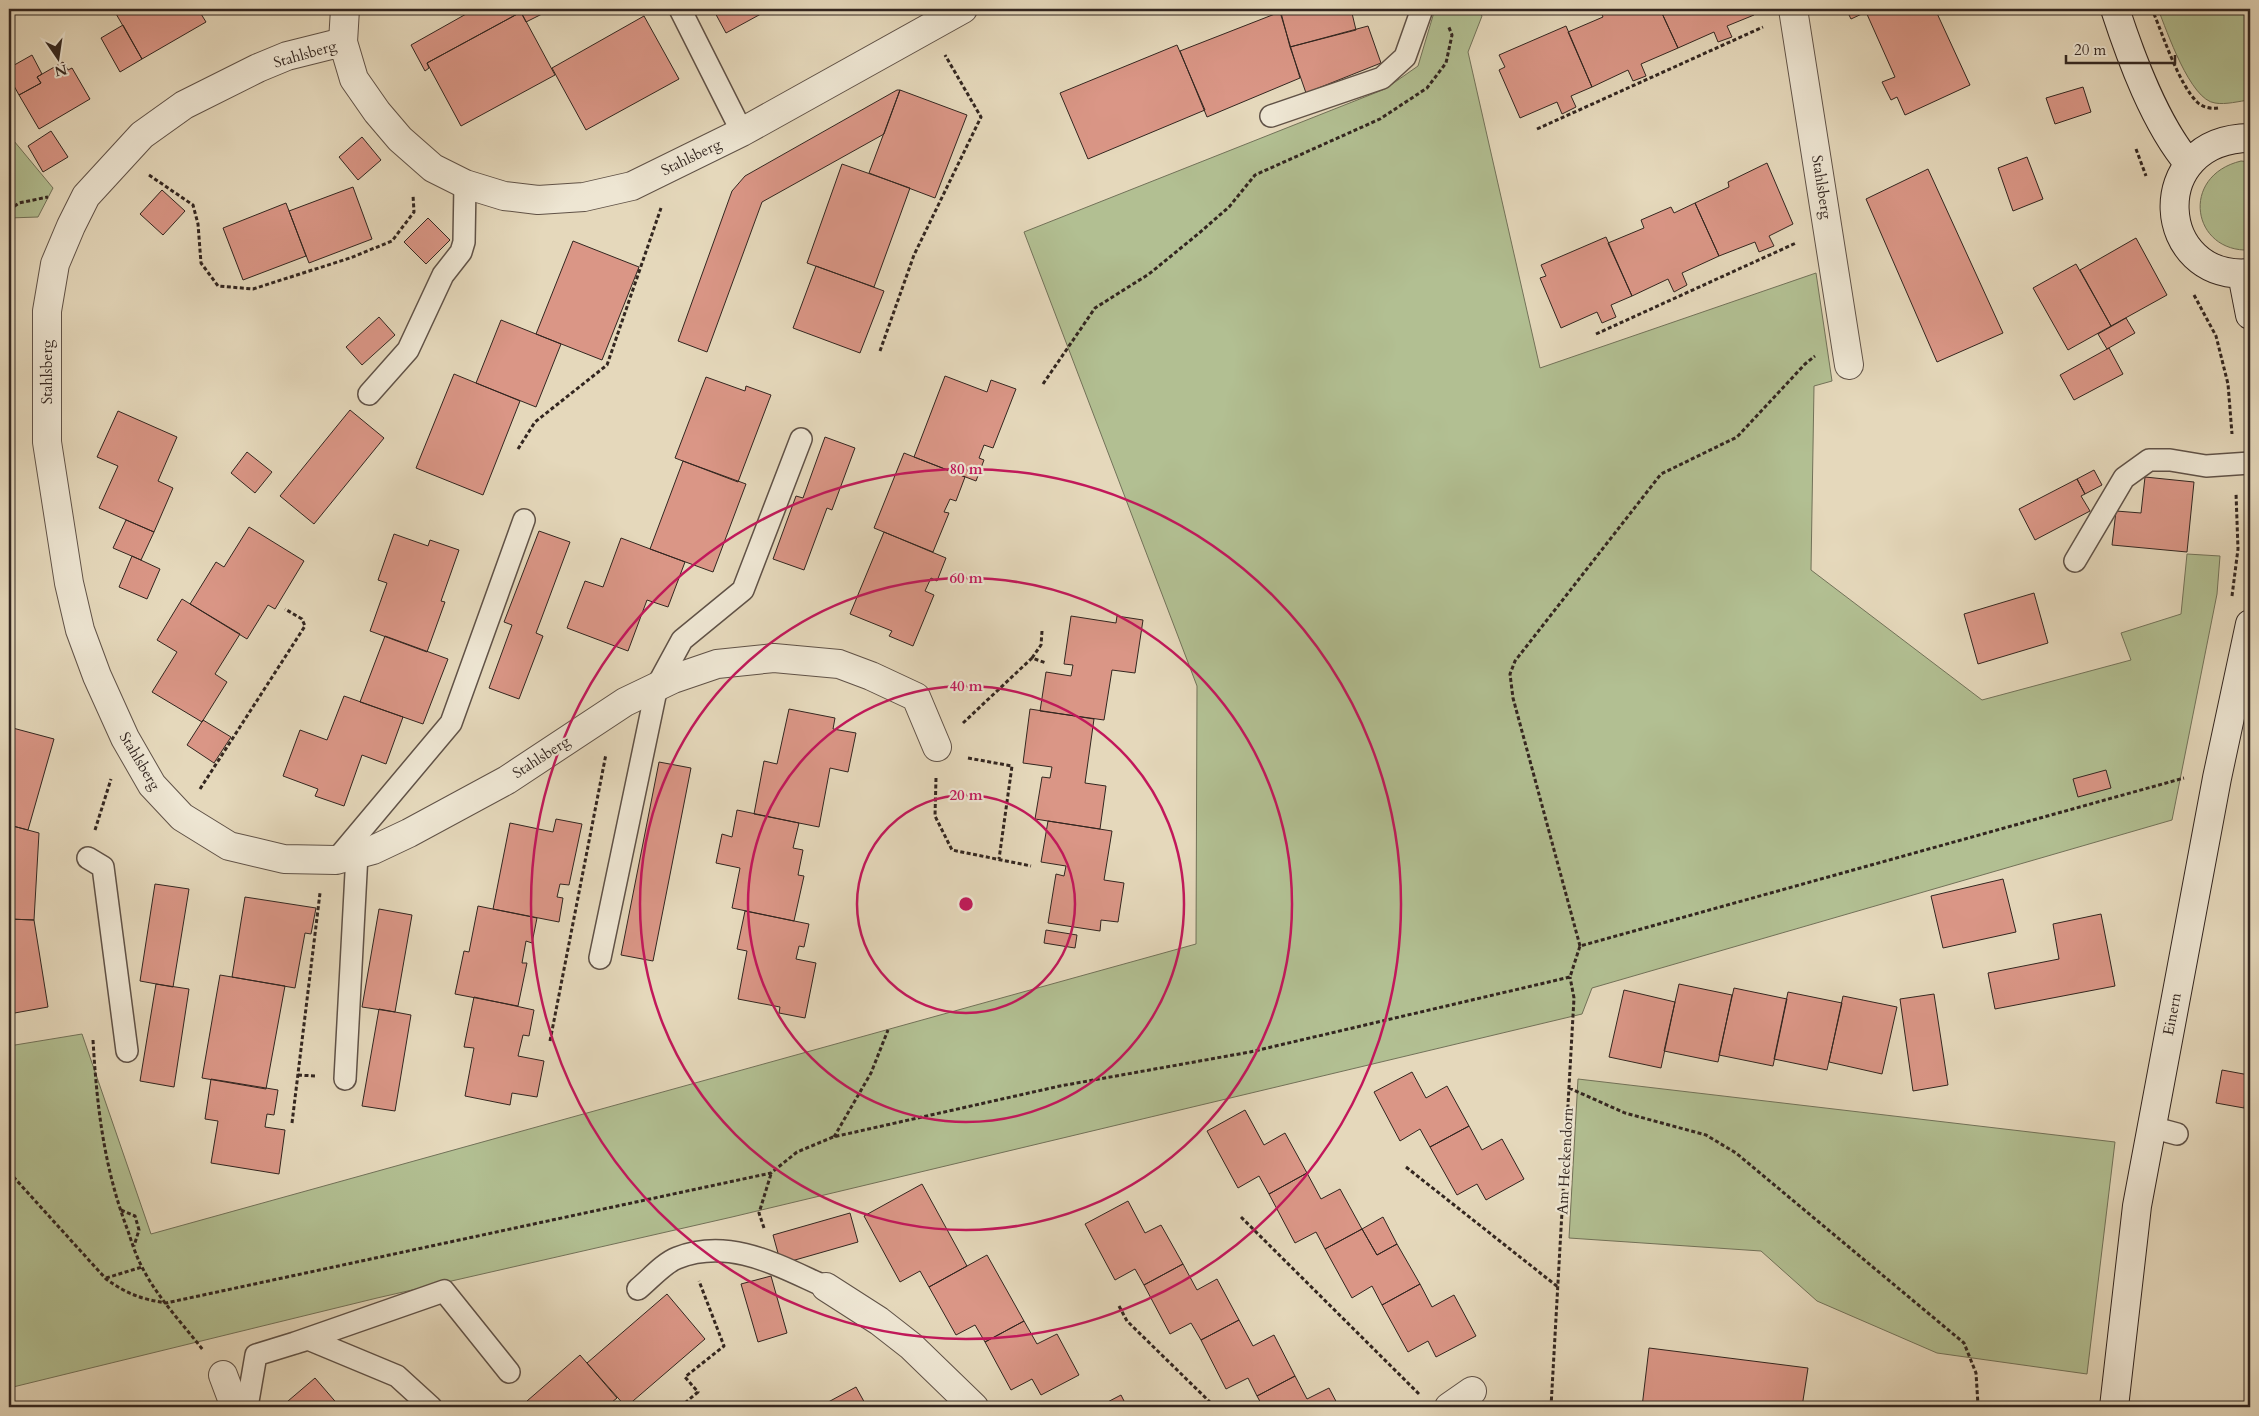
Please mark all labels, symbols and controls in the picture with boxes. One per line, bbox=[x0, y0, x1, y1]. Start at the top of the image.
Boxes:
north arrow bbox=[32, 32, 82, 82]
scale bar bbox=[2066, 32, 2175, 64]
street label: Stahlsberg bbox=[271, 35, 339, 73]
text: 20 m bbox=[2074, 40, 2106, 60]
text: N bbox=[53, 60, 69, 81]
street label: Stahlsberg bbox=[658, 134, 725, 180]
street label: Stahlsberg bbox=[1807, 154, 1837, 221]
street label: Stahlsberg bbox=[37, 339, 57, 404]
text: 80 m bbox=[949, 459, 983, 479]
text: 60 m bbox=[949, 568, 983, 588]
text: 40 m bbox=[949, 676, 983, 696]
street label: Stahlsberg bbox=[115, 728, 165, 794]
street label: Stahlsberg bbox=[508, 731, 574, 783]
text: 20 m bbox=[949, 785, 983, 805]
centre of rings bbox=[957, 895, 975, 913]
street label: Einern bbox=[2158, 991, 2186, 1037]
street label: Am Heckendorn bbox=[1552, 1107, 1578, 1215]

